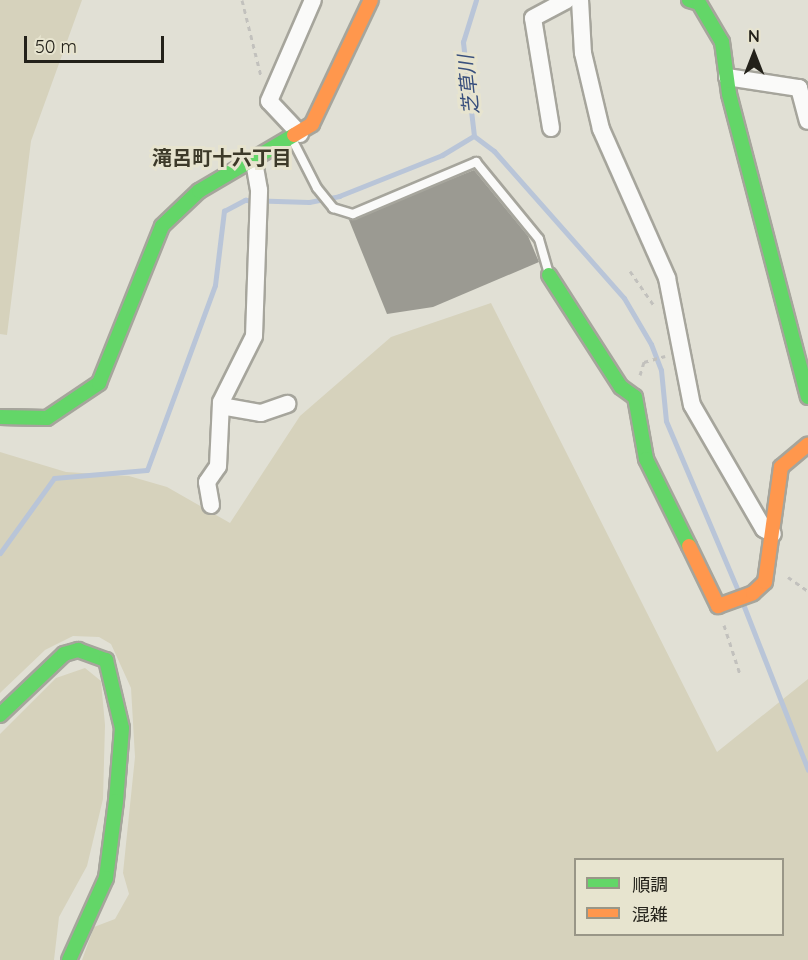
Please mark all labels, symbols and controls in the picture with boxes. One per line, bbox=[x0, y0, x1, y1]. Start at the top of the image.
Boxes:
scale bar bbox=[27, 24, 166, 62]
north arrow bbox=[724, 24, 784, 84]
text: N bbox=[748, 26, 760, 46]
text: 50 m bbox=[35, 35, 77, 58]
water label: 芝草川 bbox=[453, 54, 483, 116]
district label: 滝呂町十六丁目 bbox=[152, 145, 292, 169]
legend bbox=[574, 858, 784, 936]
text: 順調 bbox=[632, 873, 668, 896]
text: 混雑 bbox=[632, 903, 668, 926]

